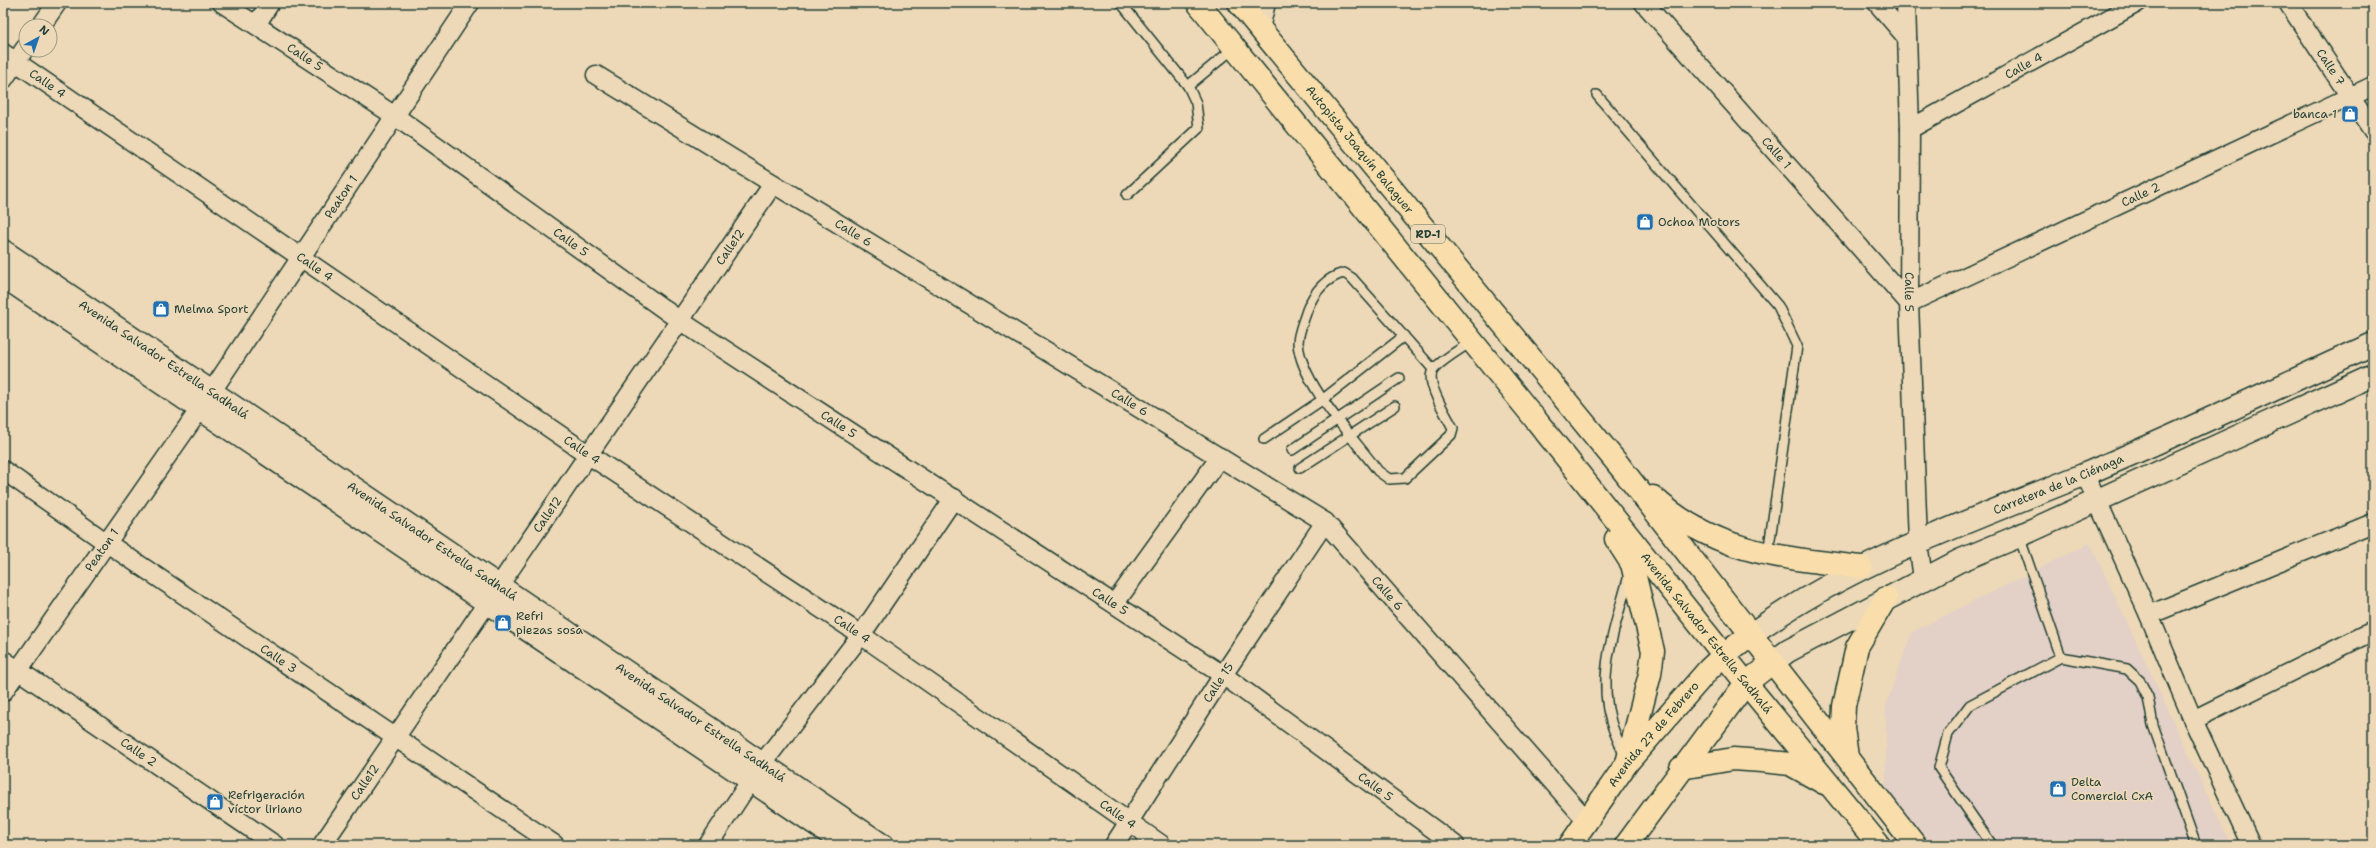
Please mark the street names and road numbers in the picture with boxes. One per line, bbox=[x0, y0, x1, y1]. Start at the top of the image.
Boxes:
street label: Calle 5 bbox=[284, 40, 326, 75]
street label: Calle 7 bbox=[2313, 46, 2349, 89]
street label: Calle 4 bbox=[2002, 49, 2045, 83]
street label: Calle 4 bbox=[26, 65, 69, 102]
street label: Autopista Joaquín Balaguer bbox=[1302, 82, 1417, 218]
street label: Calle 1 bbox=[1758, 133, 1795, 172]
street label: Peaton 1 bbox=[321, 172, 361, 222]
street label: Calle 2 bbox=[2119, 179, 2163, 211]
street label: Calle 6 bbox=[832, 215, 875, 250]
street label: Calle 5 bbox=[550, 224, 592, 260]
road number: RD-1 bbox=[1411, 225, 1445, 243]
street label: Calle12 bbox=[712, 226, 748, 268]
street label: Calle 4 bbox=[293, 249, 336, 285]
street label: Calle 5 bbox=[1901, 272, 1917, 312]
street label: Avenida Salvador Estrella Sadhalá bbox=[75, 296, 252, 423]
street label: Calle 6 bbox=[1108, 385, 1151, 420]
street label: Calle 5 bbox=[818, 407, 860, 442]
street label: Calle 4 bbox=[560, 432, 603, 468]
street label: Carretera de la Ciénaga bbox=[1991, 450, 2126, 518]
street label: Avenida Salvador Estrella Sadhalá bbox=[344, 478, 521, 605]
street label: Calle12 bbox=[529, 493, 565, 536]
street label: Peaton 1 bbox=[81, 525, 122, 575]
street label: Avenida Salvador Estrella Sadhalá bbox=[1637, 549, 1776, 718]
street label: Calle 6 bbox=[1368, 573, 1407, 614]
street label: Calle 5 bbox=[1089, 584, 1131, 619]
street label: Calle 4 bbox=[830, 611, 874, 647]
street label: Calle 3 bbox=[257, 641, 300, 677]
street label: Avenida Salvador Estrella Sadhalá bbox=[612, 659, 789, 786]
street label: Calle 15 bbox=[1199, 659, 1237, 706]
street label: Avenida 27 de Febrero bbox=[1605, 678, 1703, 790]
street label: Calle 2 bbox=[117, 734, 160, 770]
street label: Calle12 bbox=[347, 761, 383, 803]
street label: Calle 5 bbox=[1355, 768, 1396, 805]
street label: Calle 4 bbox=[1096, 796, 1139, 833]

